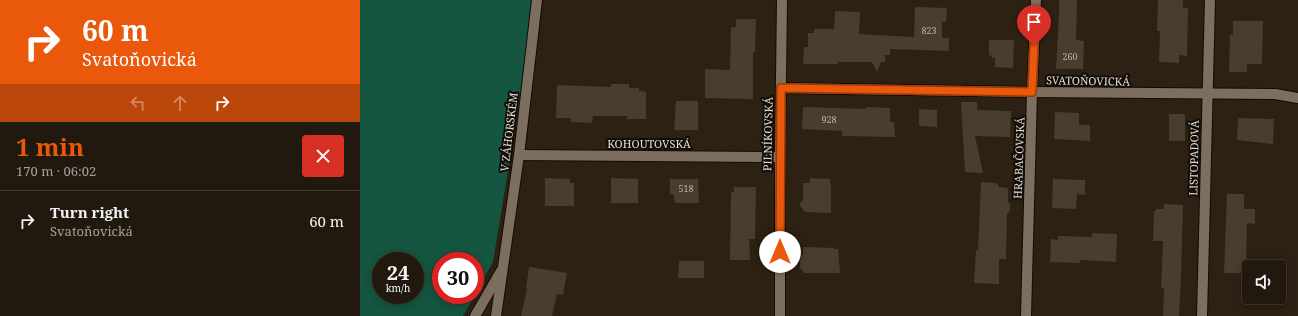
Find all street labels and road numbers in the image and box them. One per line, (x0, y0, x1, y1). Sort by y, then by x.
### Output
street label: SVATOŇOVICKÁ (1046, 72, 1130, 89)
street label: V ZÁHORSKÉM (496, 92, 521, 172)
street label: PILNÍKOVSKÁ (759, 96, 776, 171)
street label: HRABAČOVSKÁ (1010, 117, 1027, 199)
street label: LISTOPADOVÁ (1185, 120, 1202, 196)
street label: KOHOUTOVSKÁ (607, 136, 691, 151)

